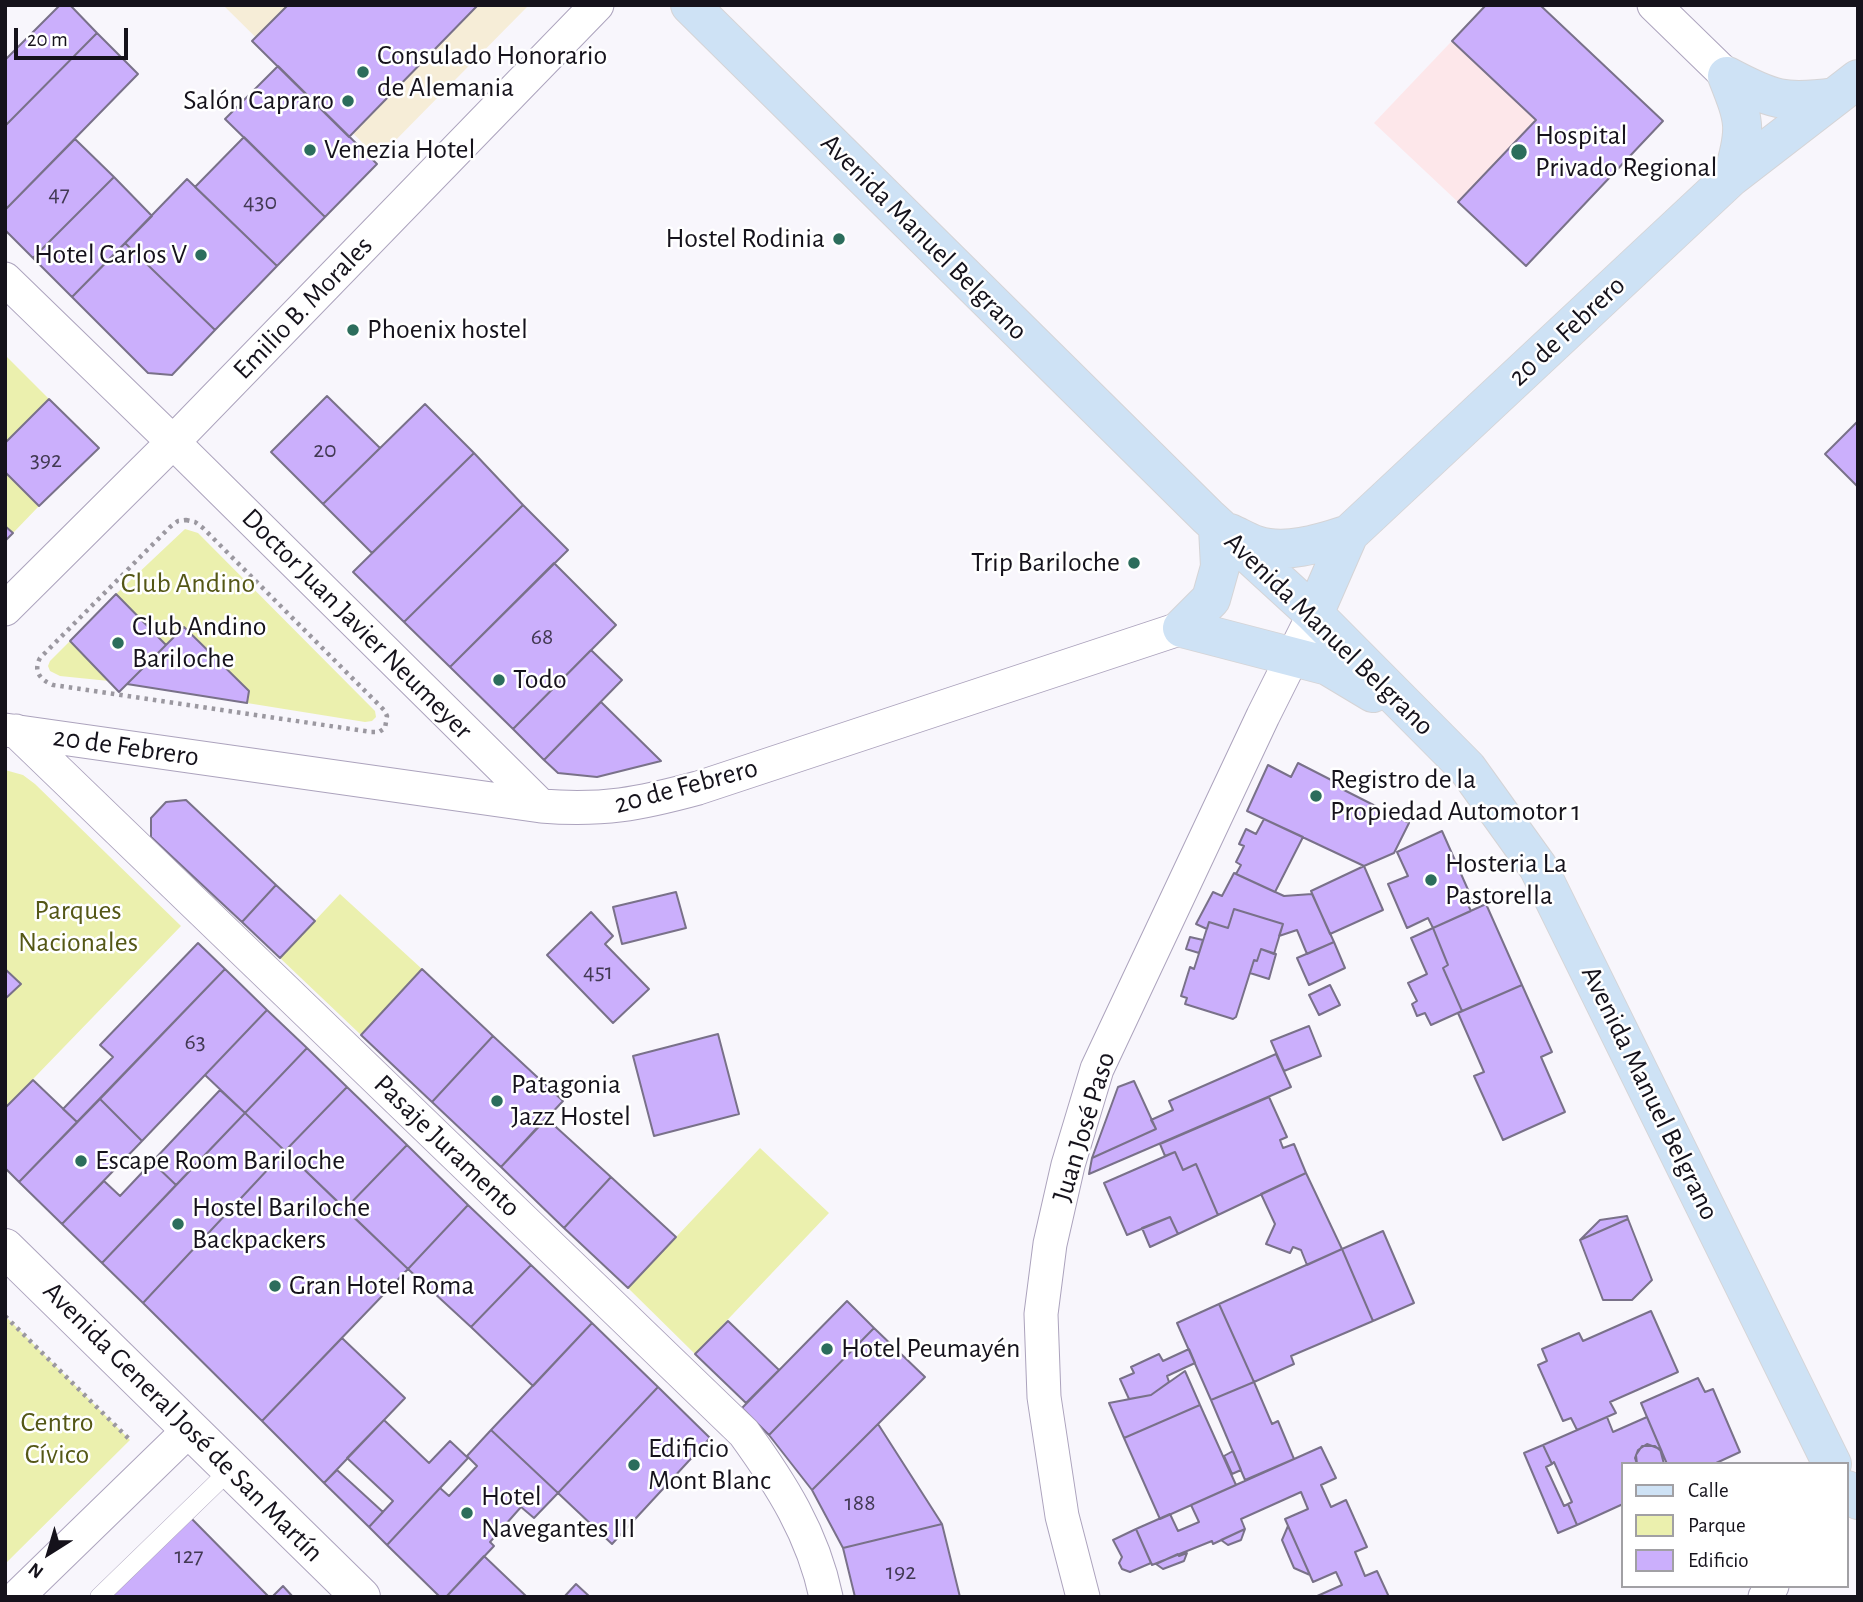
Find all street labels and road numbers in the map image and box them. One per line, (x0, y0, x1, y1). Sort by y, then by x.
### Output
street label: Avenida Manuel Belgrano (814, 127, 1034, 347)
street label: Emilio B. Morales (226, 229, 380, 387)
street label: 20 de Febrero (1502, 269, 1632, 393)
street label: Doctor Juan Javier Neumeyer (235, 502, 479, 746)
street label: Avenida Manuel Belgrano (1217, 525, 1441, 743)
street label: 20 de Febrero (51, 720, 201, 774)
street label: 20 de Febrero (611, 751, 761, 821)
street label: Avenida Manuel Belgrano (1574, 960, 1726, 1226)
street label: Juan José Paso (1045, 1048, 1123, 1206)
street label: Pasaje Juramento (367, 1068, 527, 1224)
street label: Avenida General José de San Martín (36, 1275, 330, 1569)

